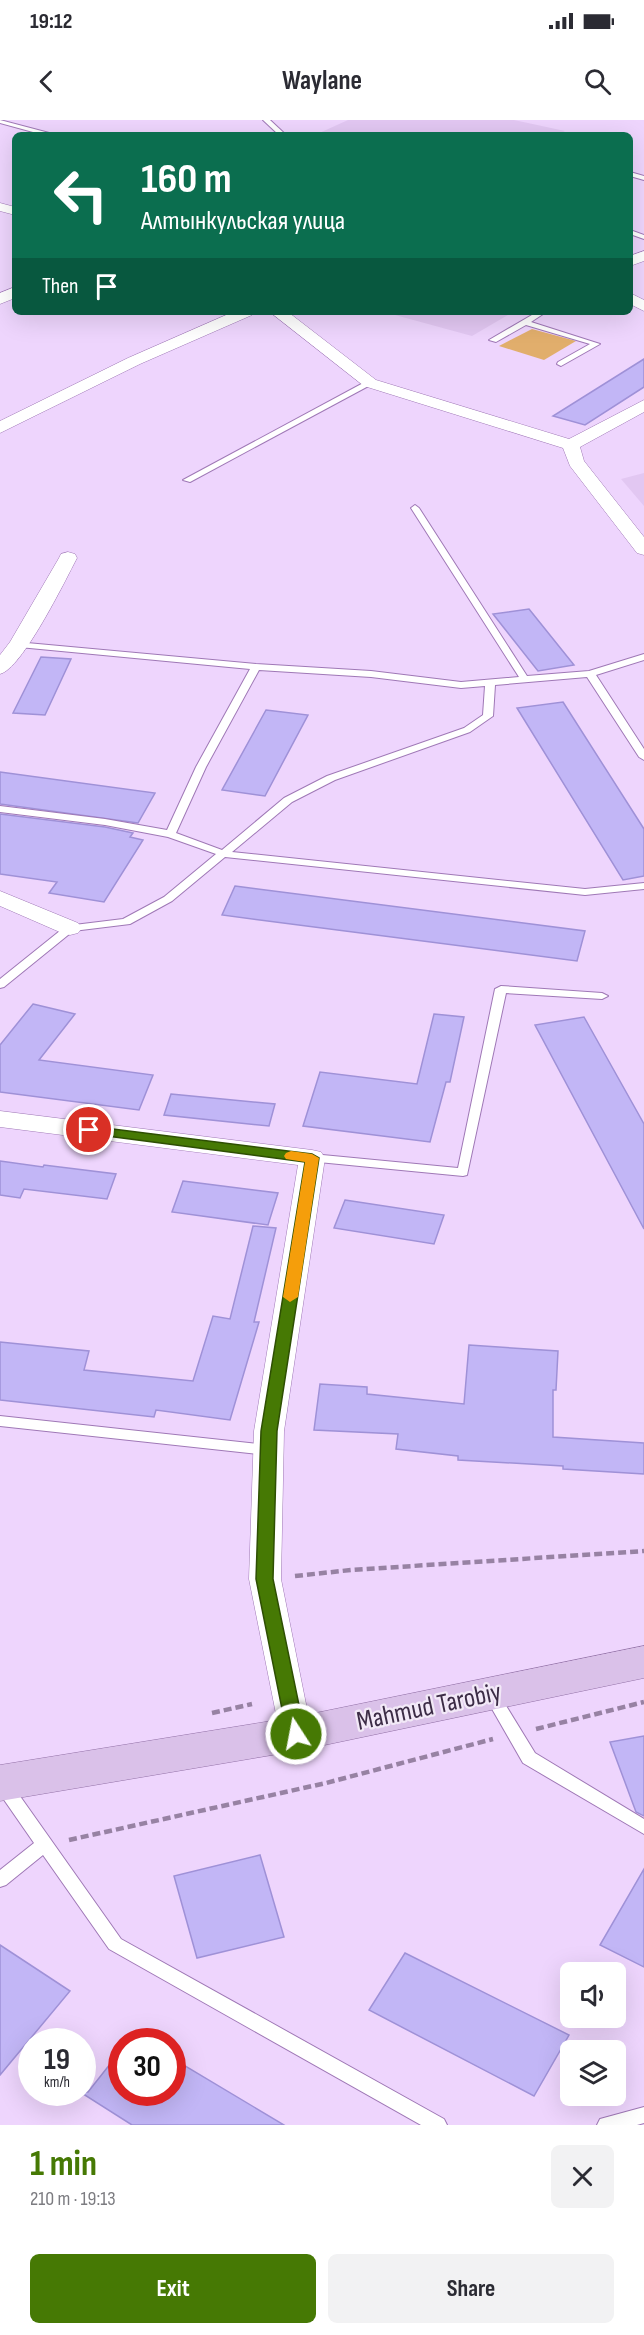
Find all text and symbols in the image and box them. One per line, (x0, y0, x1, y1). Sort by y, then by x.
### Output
text: 19:12 (30, 8, 72, 35)
icon: back (30, 65, 63, 98)
text: Waylane (282, 65, 362, 97)
icon: search (581, 65, 614, 98)
text: 160 m (141, 154, 232, 205)
icon: left (42, 156, 120, 234)
text: Алтынкульская улица (141, 205, 345, 237)
icon: arrive (90, 270, 123, 303)
text: Then (42, 273, 78, 300)
pin (63, 1104, 114, 1155)
icon: arrive (72, 1113, 105, 1146)
street label: Mahmud Tarobiy (354, 1676, 504, 1738)
position arrow (264, 1702, 328, 1766)
map controls (560, 1962, 626, 2106)
button: sound (560, 1962, 626, 2028)
speed limit sign: 30 (108, 2028, 186, 2106)
button: layers (560, 2040, 626, 2106)
text: 19 (44, 2042, 70, 2078)
text: km/h (44, 2073, 70, 2092)
text: 1 min (30, 2143, 97, 2186)
button: close (551, 2145, 614, 2208)
text: 210 m · 19:13 (30, 2187, 116, 2211)
button: Exit (30, 2254, 316, 2323)
button: Share (328, 2254, 614, 2323)

